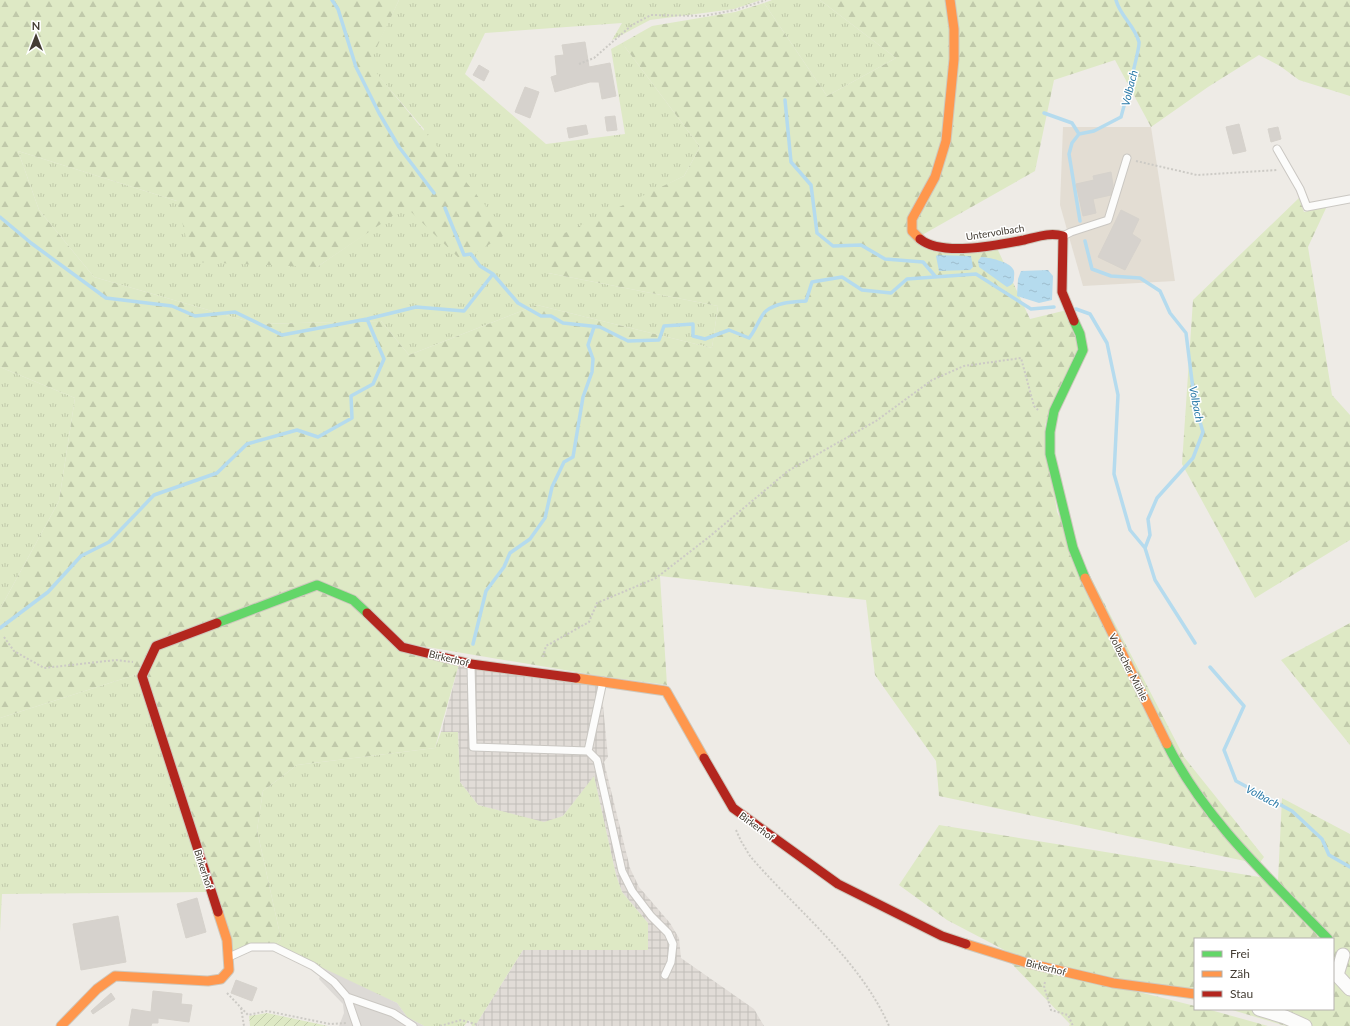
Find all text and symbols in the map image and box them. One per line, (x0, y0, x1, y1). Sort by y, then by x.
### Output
north arrow (16, 16, 56, 56)
text: N (32, 19, 40, 32)
water label: Volbach (1118, 68, 1140, 107)
street label: Untervolbach (965, 221, 1025, 243)
water label: Volbach (1187, 385, 1207, 423)
street label: Volbacher Mühle (1107, 631, 1151, 703)
street label: Birkerhof (428, 647, 471, 669)
water label: Volbach (1244, 782, 1282, 810)
street label: Birkerhof (737, 809, 777, 843)
street label: Birkerhof (192, 848, 216, 891)
legend (1194, 938, 1334, 1010)
text: Frei (1230, 946, 1250, 961)
street label: Birkerhof (1025, 956, 1068, 978)
text: Zäh (1230, 966, 1250, 981)
text: Stau (1230, 986, 1253, 1001)

